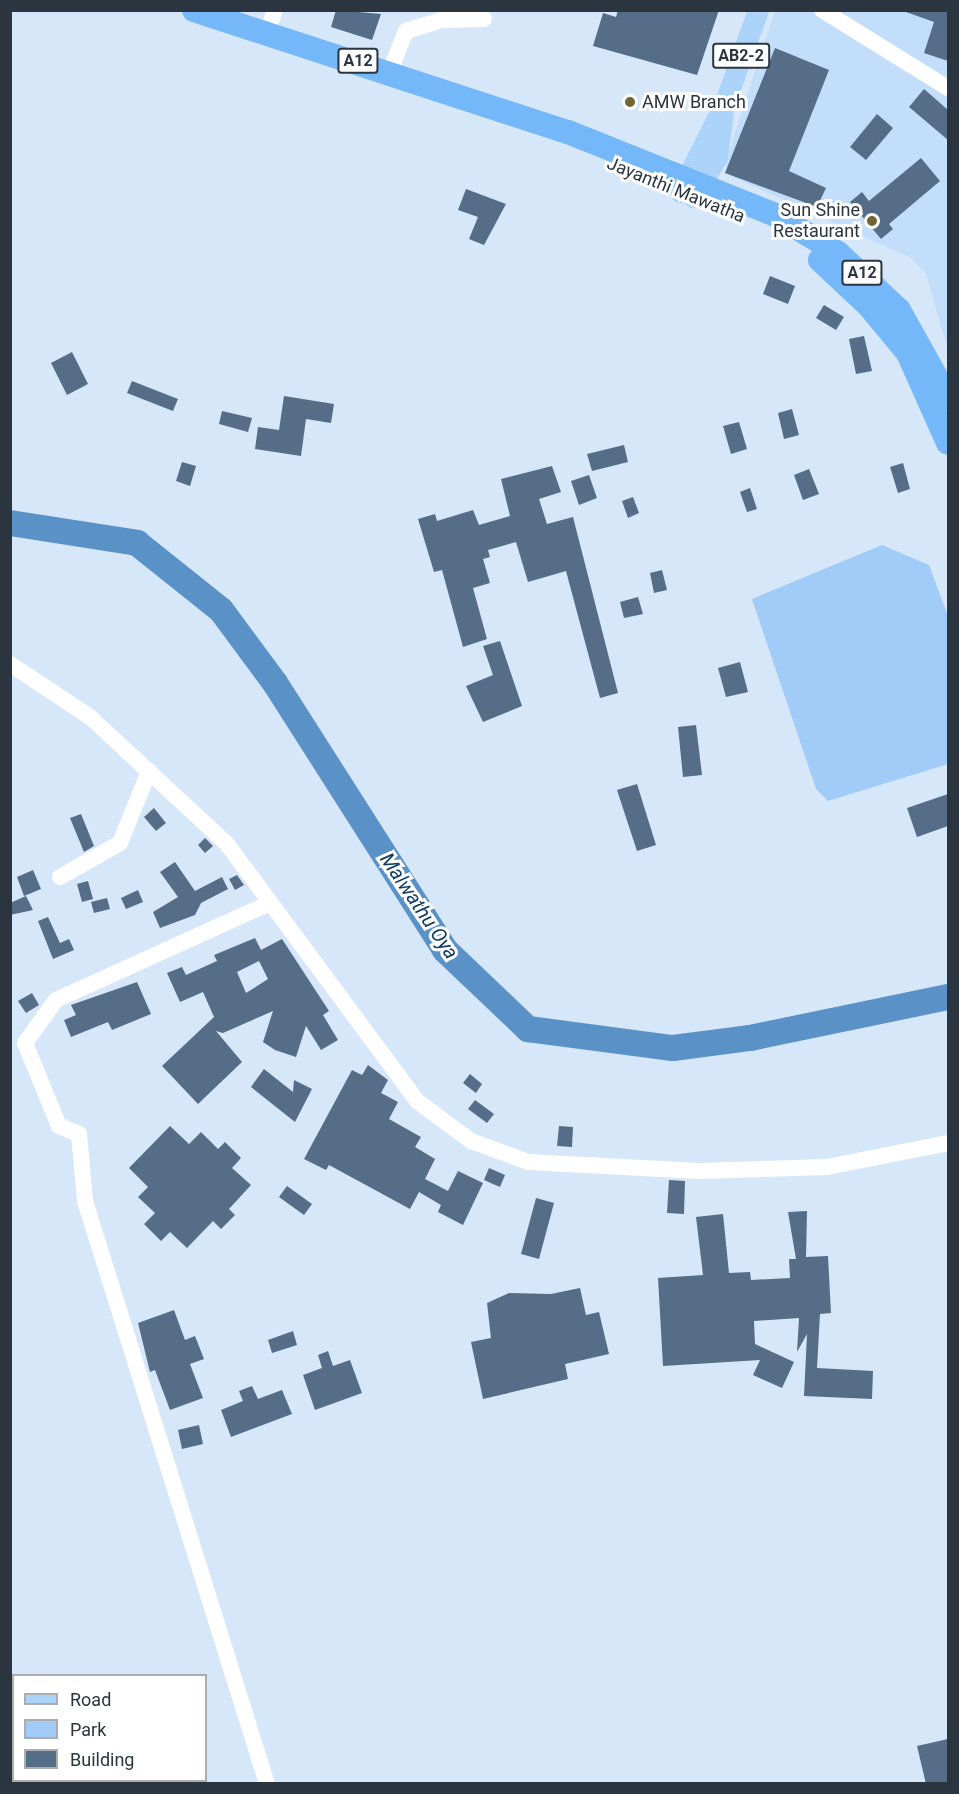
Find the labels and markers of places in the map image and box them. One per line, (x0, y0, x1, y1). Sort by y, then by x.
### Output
place label: AMW Branch (642, 91, 746, 113)
marker: AMW Branch (623, 95, 637, 109)
place label: Sun Shine Restaurant (773, 200, 860, 242)
marker: Sun Shine Restaurant (865, 214, 879, 228)

